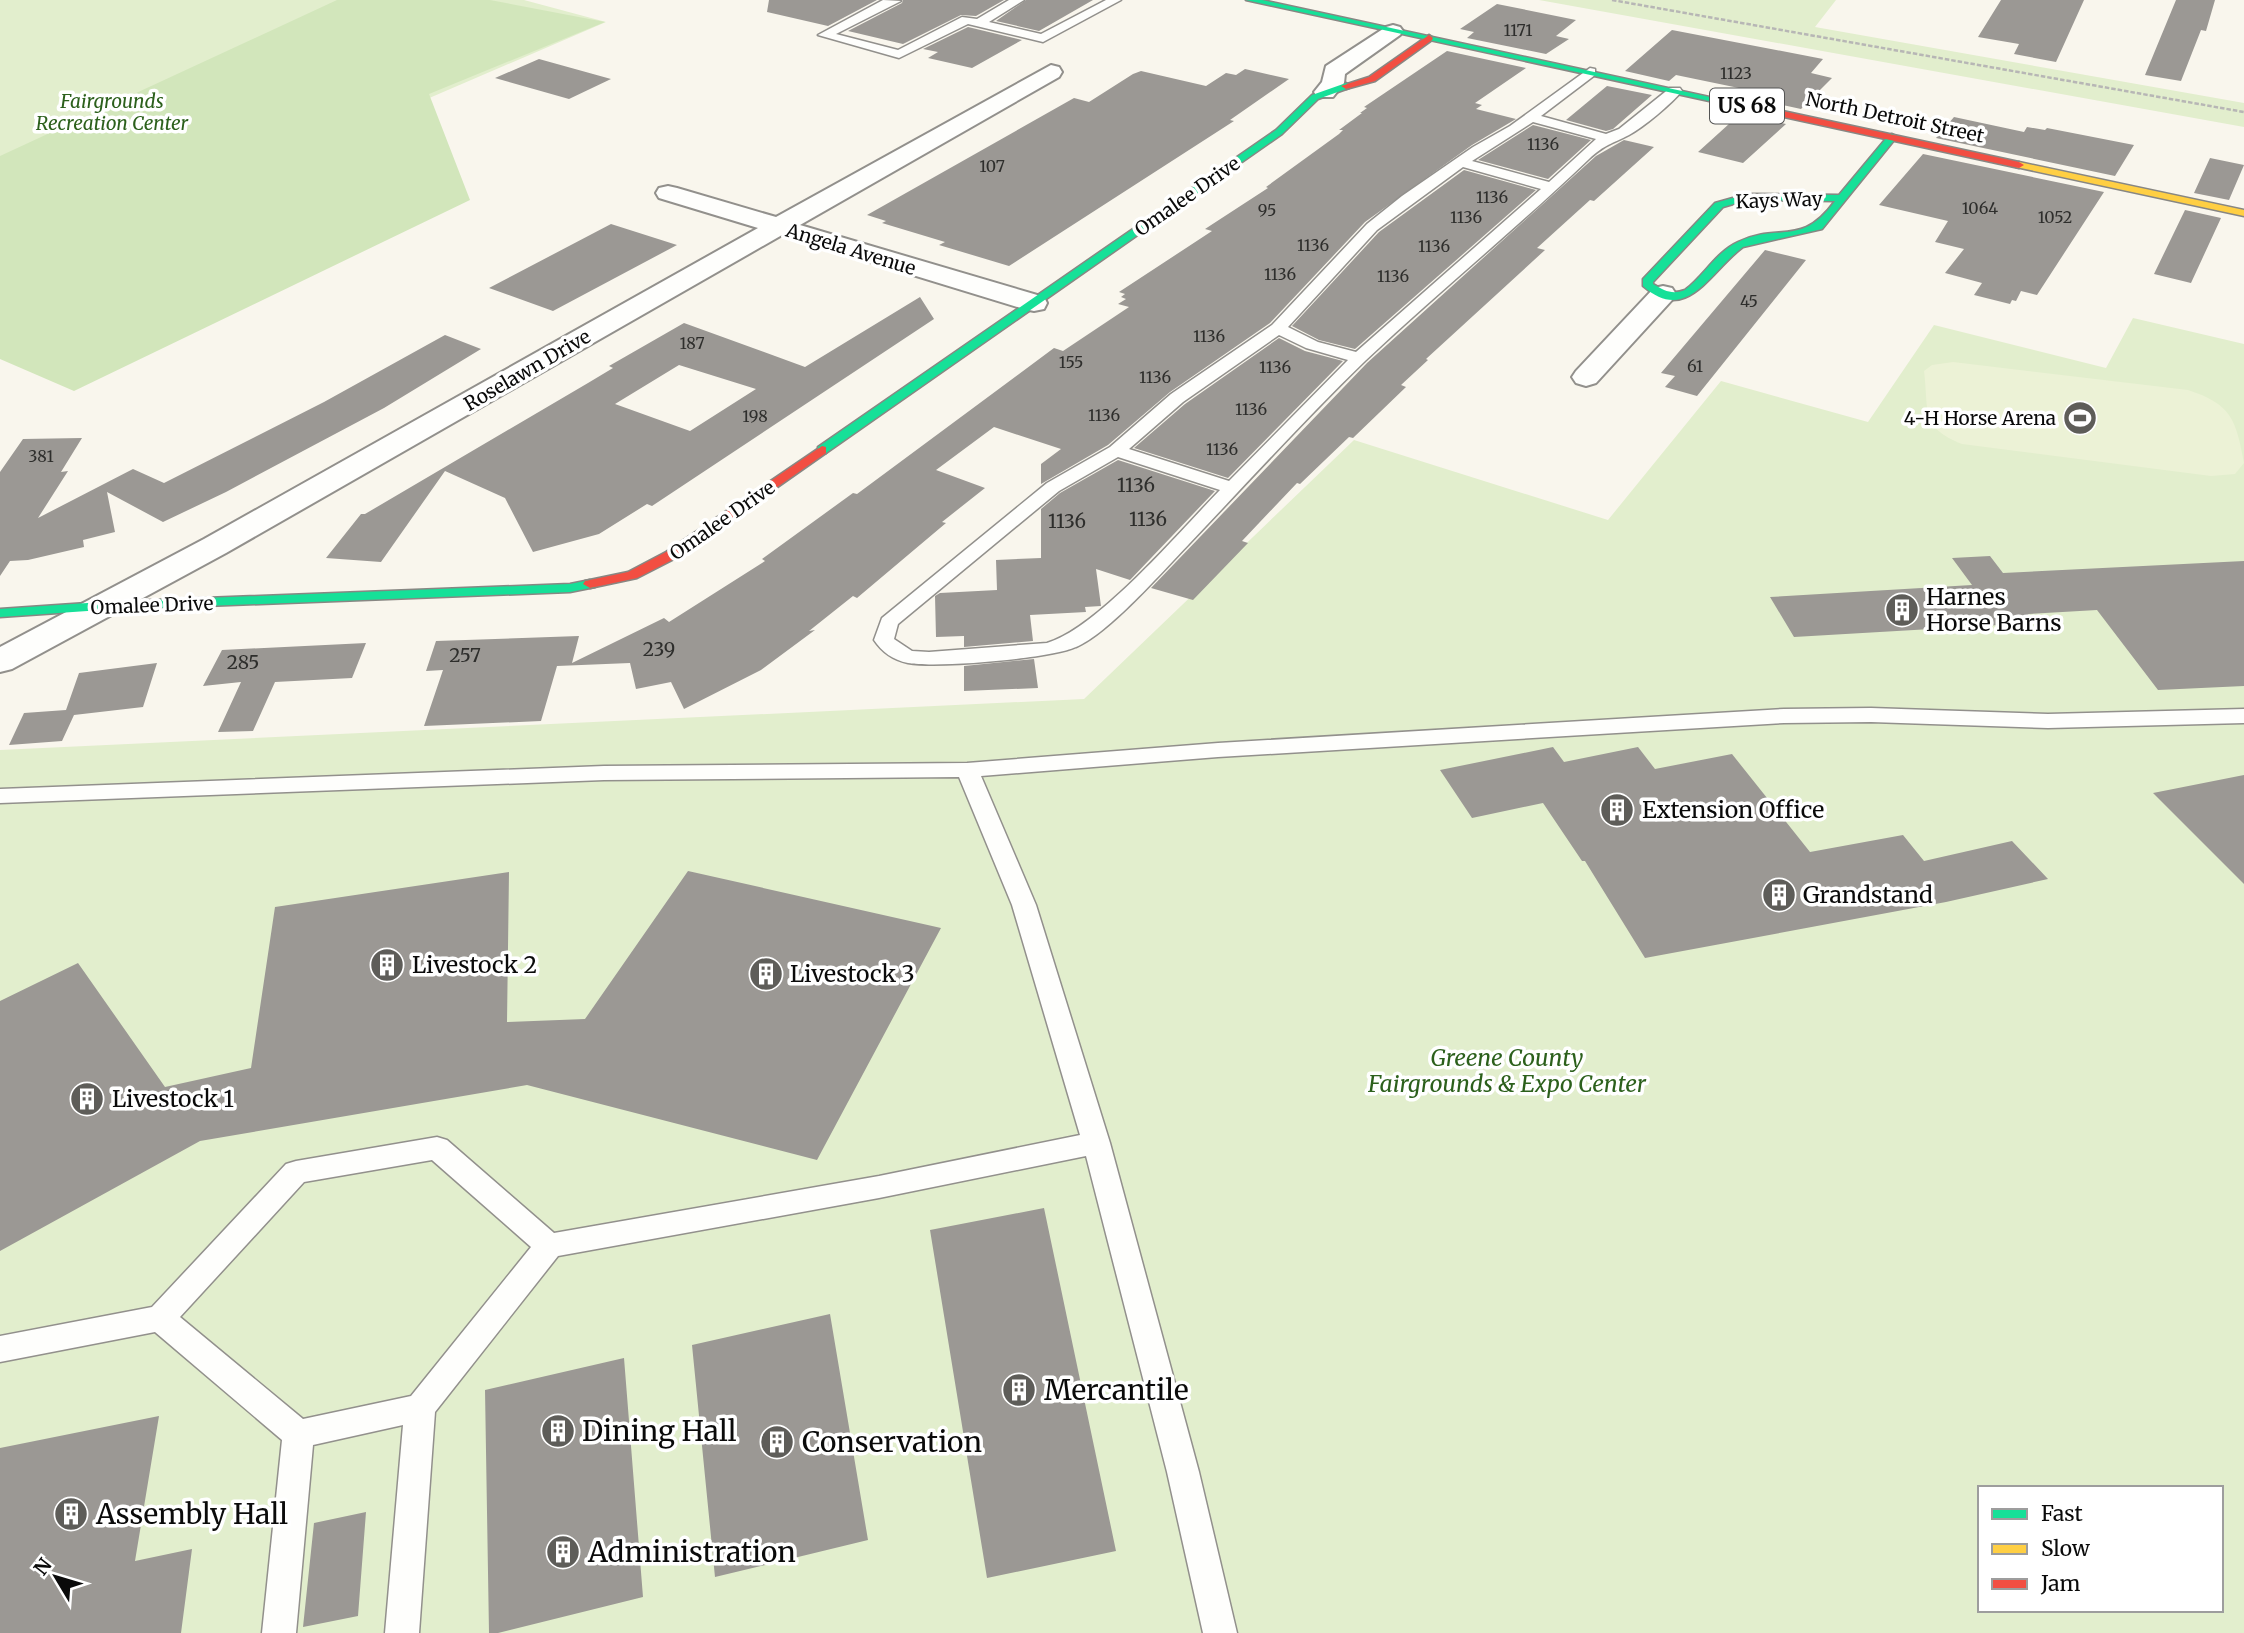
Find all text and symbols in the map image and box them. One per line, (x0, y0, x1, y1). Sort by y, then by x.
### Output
house number: 1171 (1503, 20, 1533, 40)
house number: 1123 (1720, 63, 1752, 83)
street label: North Detroit Street (1804, 86, 1987, 148)
road number: US 68 (1710, 88, 1784, 124)
park label: Fairgrounds Recreation Center (36, 89, 189, 135)
house number: 1136 (1527, 134, 1559, 154)
street label: Omalee Drive (1130, 151, 1244, 241)
house number: 107 (979, 156, 1005, 176)
street label: Kays Way (1735, 186, 1823, 214)
house number: 1136 (1476, 187, 1508, 207)
house number: 1064 (1962, 198, 1998, 218)
house number: 95 (1258, 200, 1276, 220)
house number: 1136 (1450, 207, 1482, 227)
house number: 1052 (2038, 207, 2072, 227)
street label: Angela Avenue (782, 218, 919, 280)
house number: 1136 (1297, 235, 1329, 255)
house number: 1136 (1418, 236, 1450, 256)
house number: 1136 (1264, 264, 1296, 284)
house number: 1136 (1377, 266, 1409, 286)
house number: 45 (1740, 291, 1758, 311)
street label: Roselawn Drive (459, 324, 595, 416)
house number: 1136 (1193, 326, 1225, 346)
house number: 187 (679, 333, 705, 353)
house number: 155 (1059, 352, 1083, 372)
house number: 61 (1687, 356, 1703, 376)
house number: 1136 (1259, 357, 1291, 377)
house number: 1136 (1139, 367, 1171, 387)
house number: 1136 (1235, 399, 1267, 419)
sports icon: 4-H Horse Arena (2061, 399, 2099, 437)
house number: 1136 (1088, 405, 1120, 425)
house number: 198 (742, 406, 768, 426)
place label: 4-H Horse Arena (1904, 406, 2056, 430)
house number: 1136 (1206, 439, 1238, 459)
house number: 381 (28, 446, 54, 466)
house number: 1136 (1117, 473, 1155, 497)
street label: Omalee Drive (665, 475, 779, 565)
house number: 1136 (1129, 507, 1167, 531)
house number: 1136 (1048, 509, 1086, 533)
place label: Harnes Horse Barns (1926, 582, 2062, 637)
street label: Omalee Drive (90, 591, 214, 619)
building icon: Harnes Horse Barns (1883, 591, 1921, 629)
house number: 239 (643, 637, 675, 661)
house number: 257 (449, 643, 481, 667)
house number: 285 (227, 650, 259, 674)
building icon: Extension Office (1598, 791, 1636, 829)
place label: Extension Office (1642, 795, 1824, 824)
building icon: Grandstand (1760, 876, 1798, 914)
place label: Grandstand (1803, 880, 1933, 909)
building icon: Livestock 2 (368, 946, 406, 984)
place label: Livestock 2 (412, 950, 537, 979)
building icon: Livestock 3 (747, 955, 785, 993)
place label: Livestock 3 (790, 959, 915, 988)
park label: Greene County Fairgrounds & Expo Center (1367, 1043, 1647, 1098)
building icon: Livestock 1 (68, 1080, 106, 1118)
place label: Livestock 1 (112, 1084, 234, 1113)
building icon: Mercantile (1000, 1371, 1038, 1409)
place label: Mercantile (1044, 1372, 1189, 1408)
building icon: Dining Hall (539, 1412, 577, 1450)
place label: Dining Hall (582, 1413, 737, 1449)
building icon: Conservation (758, 1423, 796, 1461)
place label: Conservation (802, 1424, 982, 1460)
legend (1978, 1486, 2223, 1612)
building icon: Assembly Hall (52, 1495, 90, 1533)
place label: Assembly Hall (95, 1496, 288, 1532)
text: Fast (2041, 1500, 2083, 1527)
building icon: Administration (544, 1533, 582, 1571)
place label: Administration (587, 1534, 796, 1570)
text: Slow (2041, 1535, 2090, 1562)
north arrow (21, 1542, 91, 1612)
text: N (29, 1553, 57, 1580)
text: Jam (2040, 1570, 2080, 1597)

